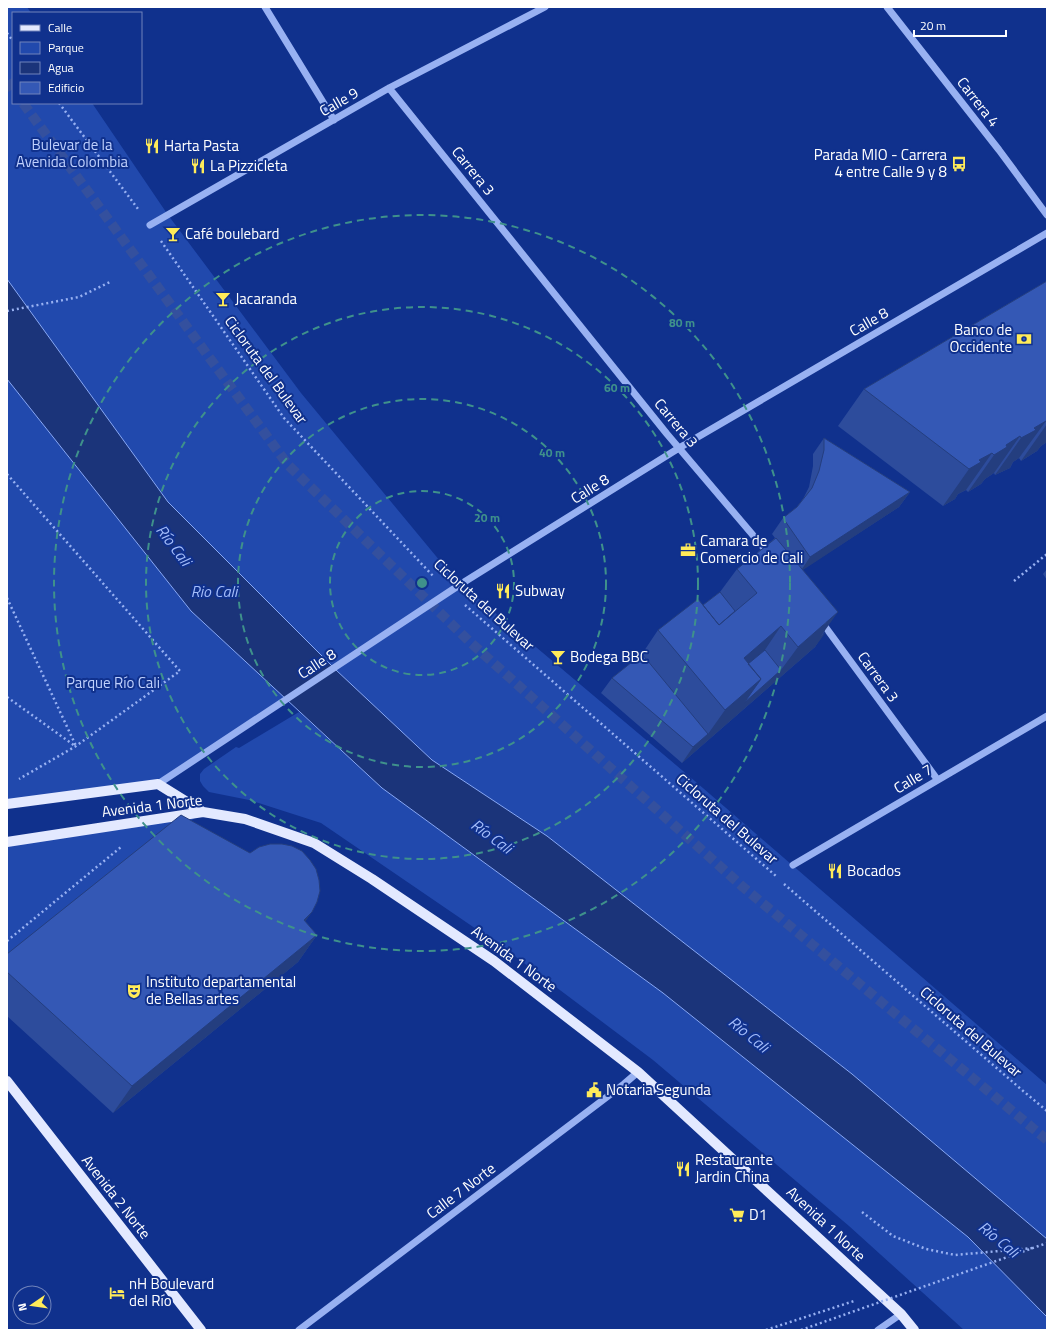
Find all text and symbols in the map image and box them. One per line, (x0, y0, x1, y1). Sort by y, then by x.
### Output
legend (12, 12, 142, 104)
scale bar (914, 12, 1006, 38)
text: 20 m (920, 16, 946, 35)
text: Calle (48, 18, 72, 37)
text: Parque (48, 38, 84, 57)
text: Agua (48, 58, 74, 77)
street label: Carrera 4 (952, 72, 1005, 132)
text: Edificio (48, 78, 84, 97)
street label: Calle 9 (315, 81, 363, 122)
park label: Bulevar de la Avenida Colombia (16, 133, 128, 173)
place label: Harta Pasta (164, 134, 239, 157)
restaurant icon: Harta Pasta (143, 137, 161, 155)
street label: Carrera 3 (446, 141, 501, 200)
place label: Parada MIO - Carrera 4 entre Calle 9 y 8 (814, 143, 947, 183)
place label: La Pizzicleta (210, 154, 288, 177)
bus stop icon: Parada MIO - Carrera 4 entre Calle 9 y 8 (950, 155, 968, 173)
restaurant icon: La Pizzicleta (189, 157, 207, 175)
place label: Café boulebard (185, 222, 280, 245)
bar icon: Café boulebard (164, 225, 182, 243)
place label: Jacaranda (235, 287, 298, 310)
bar icon: Jacaranda (214, 290, 232, 308)
street label: Calle 8 (845, 301, 893, 342)
street label: Cicloruta del Bulevar (219, 311, 314, 429)
text: 80 m (669, 313, 695, 332)
place label: Banco de Occidente (949, 318, 1012, 358)
bank icon: Banco de Occidente (1015, 330, 1033, 348)
text: 60 m (604, 378, 630, 397)
street label: Carrera 3 (649, 393, 704, 452)
text: 40 m (539, 443, 565, 462)
street label: Calle 8 (566, 468, 614, 509)
text: 20 m (474, 508, 500, 527)
water label: Río Cali (150, 519, 199, 572)
place label: Camara de Comercio de Cali (700, 529, 803, 569)
office icon: Camara de Comercio de Cali (679, 541, 697, 559)
street label: Cicloruta del Bulevar (429, 553, 540, 656)
centre of rings (415, 576, 429, 590)
water label: Rio Cali (191, 579, 239, 603)
place label: Subway (515, 579, 565, 602)
restaurant icon: Subway (494, 582, 512, 600)
street label: Calle 8 (293, 643, 341, 685)
place label: Bodega BBC (570, 645, 648, 668)
street label: Carrera 3 (852, 647, 905, 707)
bar icon: Bodega BBC (549, 648, 567, 666)
park label: Parque Río Cali (66, 671, 160, 694)
street label: Calle 7 (889, 758, 937, 799)
street label: Cicloruta del Bulevar (671, 768, 783, 870)
street label: Avenida 1 Norte (100, 788, 204, 823)
water label: Río Cali (466, 813, 519, 860)
place label: Bocados (847, 859, 901, 882)
restaurant icon: Bocados (826, 862, 844, 880)
street label: Avenida 1 Norte (467, 920, 562, 998)
place label: Instituto departamental de Bellas artes (146, 970, 296, 1010)
street label: Cicloruta del Bulevar (915, 981, 1027, 1083)
theatre icon: Instituto departamental de Bellas artes (125, 982, 143, 1000)
water label: Río Cali (723, 1010, 776, 1059)
place label: Notaria Segunda (606, 1078, 711, 1101)
public building icon: Notaria Segunda (585, 1081, 603, 1099)
place label: Restaurante Jardin China (695, 1148, 773, 1188)
street label: Avenida 2 Norte (76, 1150, 157, 1244)
street label: Calle 7 Norte (421, 1157, 500, 1224)
restaurant icon: Restaurante Jardin China (674, 1160, 692, 1178)
street label: Avenida 1 Norte (782, 1181, 871, 1267)
place label: D1 (749, 1203, 767, 1226)
supermarket icon: D1 (728, 1206, 746, 1224)
water label: Río Cali (973, 1215, 1026, 1264)
place label: nH Boulevard del Río (129, 1272, 214, 1312)
hotel icon: nH Boulevard del Río (108, 1284, 126, 1302)
north arrow (12, 1285, 52, 1325)
text: N (14, 1302, 31, 1313)

